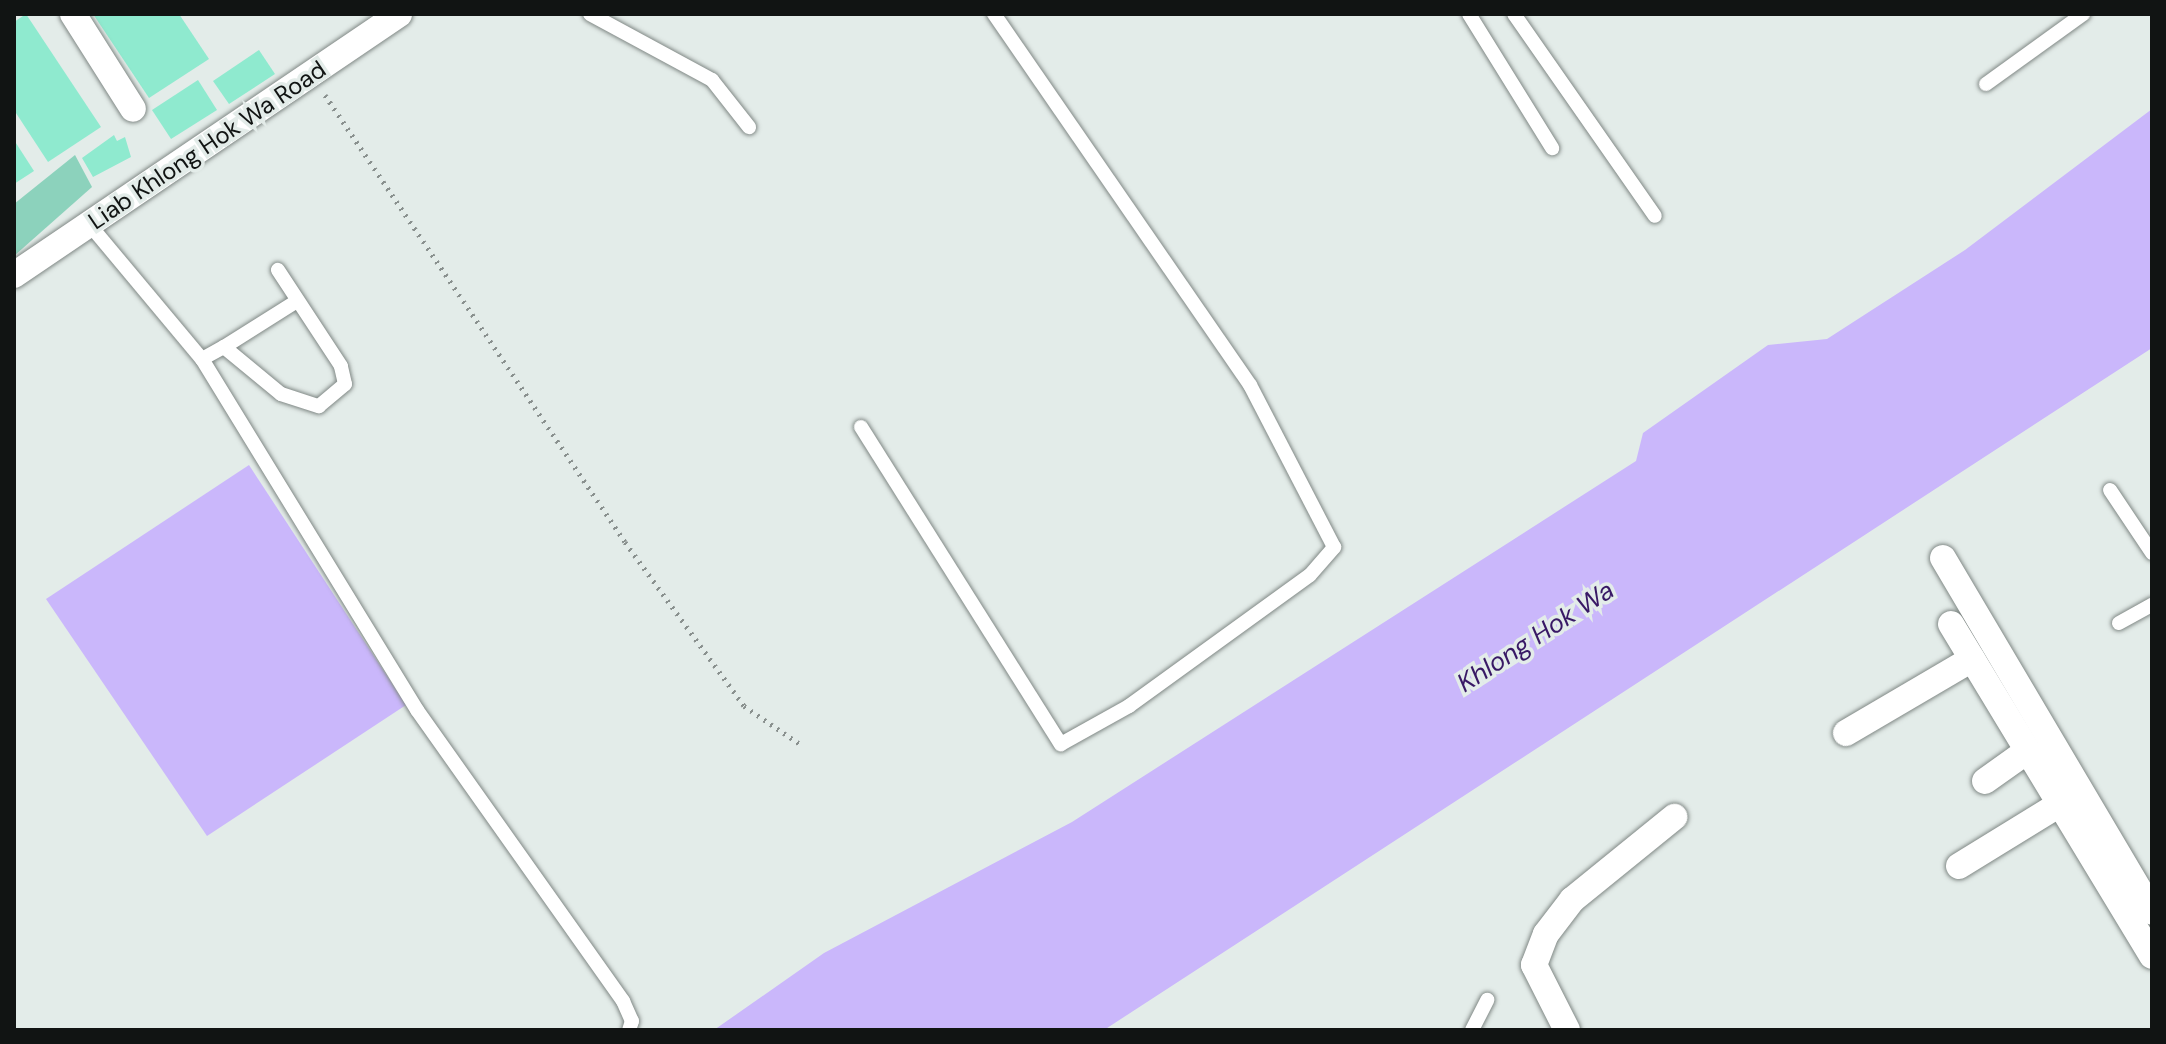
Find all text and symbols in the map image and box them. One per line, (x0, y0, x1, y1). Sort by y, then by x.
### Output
street label: Liab Khlong Hok Wa Road (83, 55, 331, 235)
water label: Khlong Hok Wa (1452, 575, 1620, 699)

